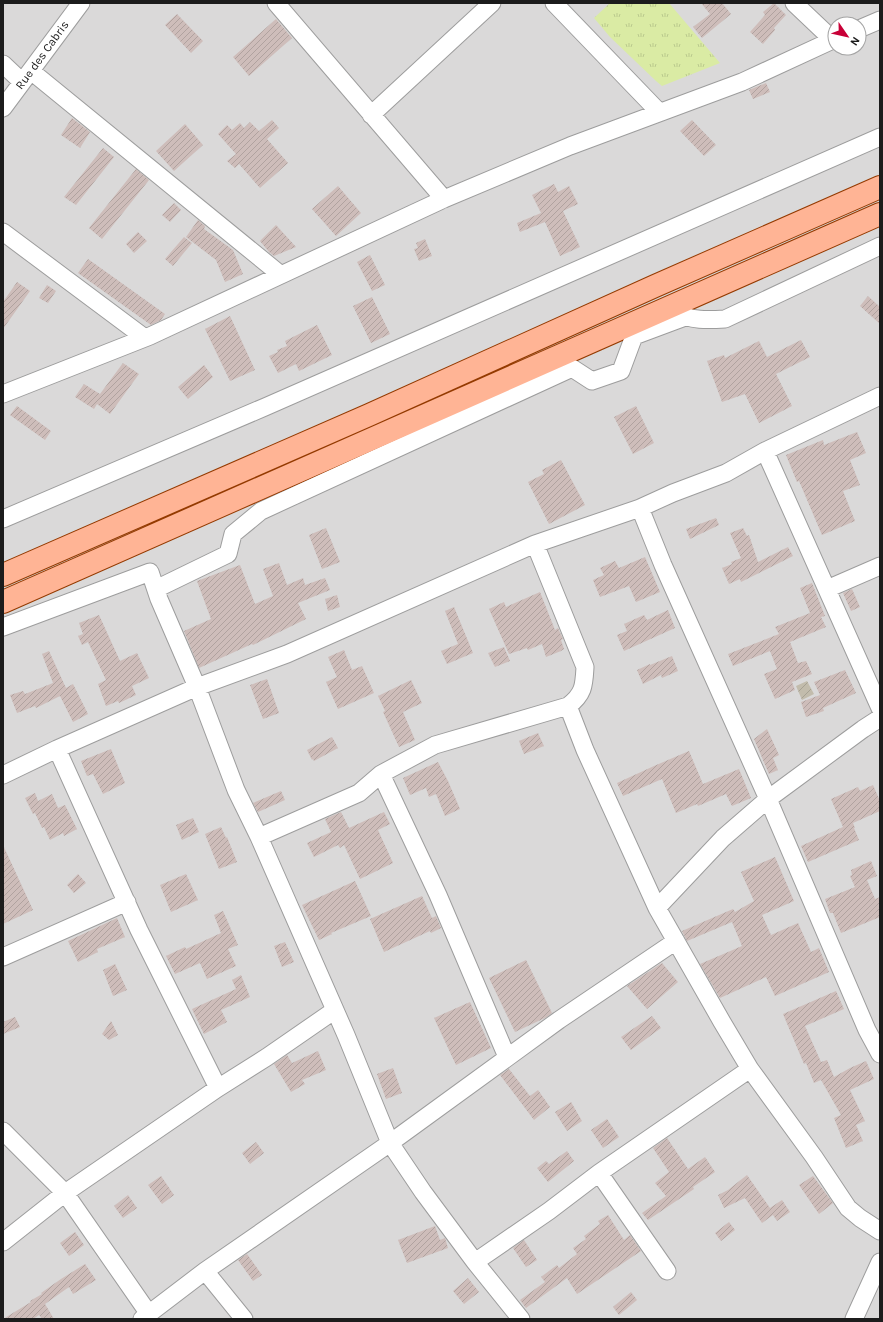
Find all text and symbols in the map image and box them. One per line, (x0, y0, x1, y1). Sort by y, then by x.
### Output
north arrow (827, 16, 867, 56)
street label: Rue des Cabris (12, 18, 72, 92)
text: N (847, 34, 862, 48)

